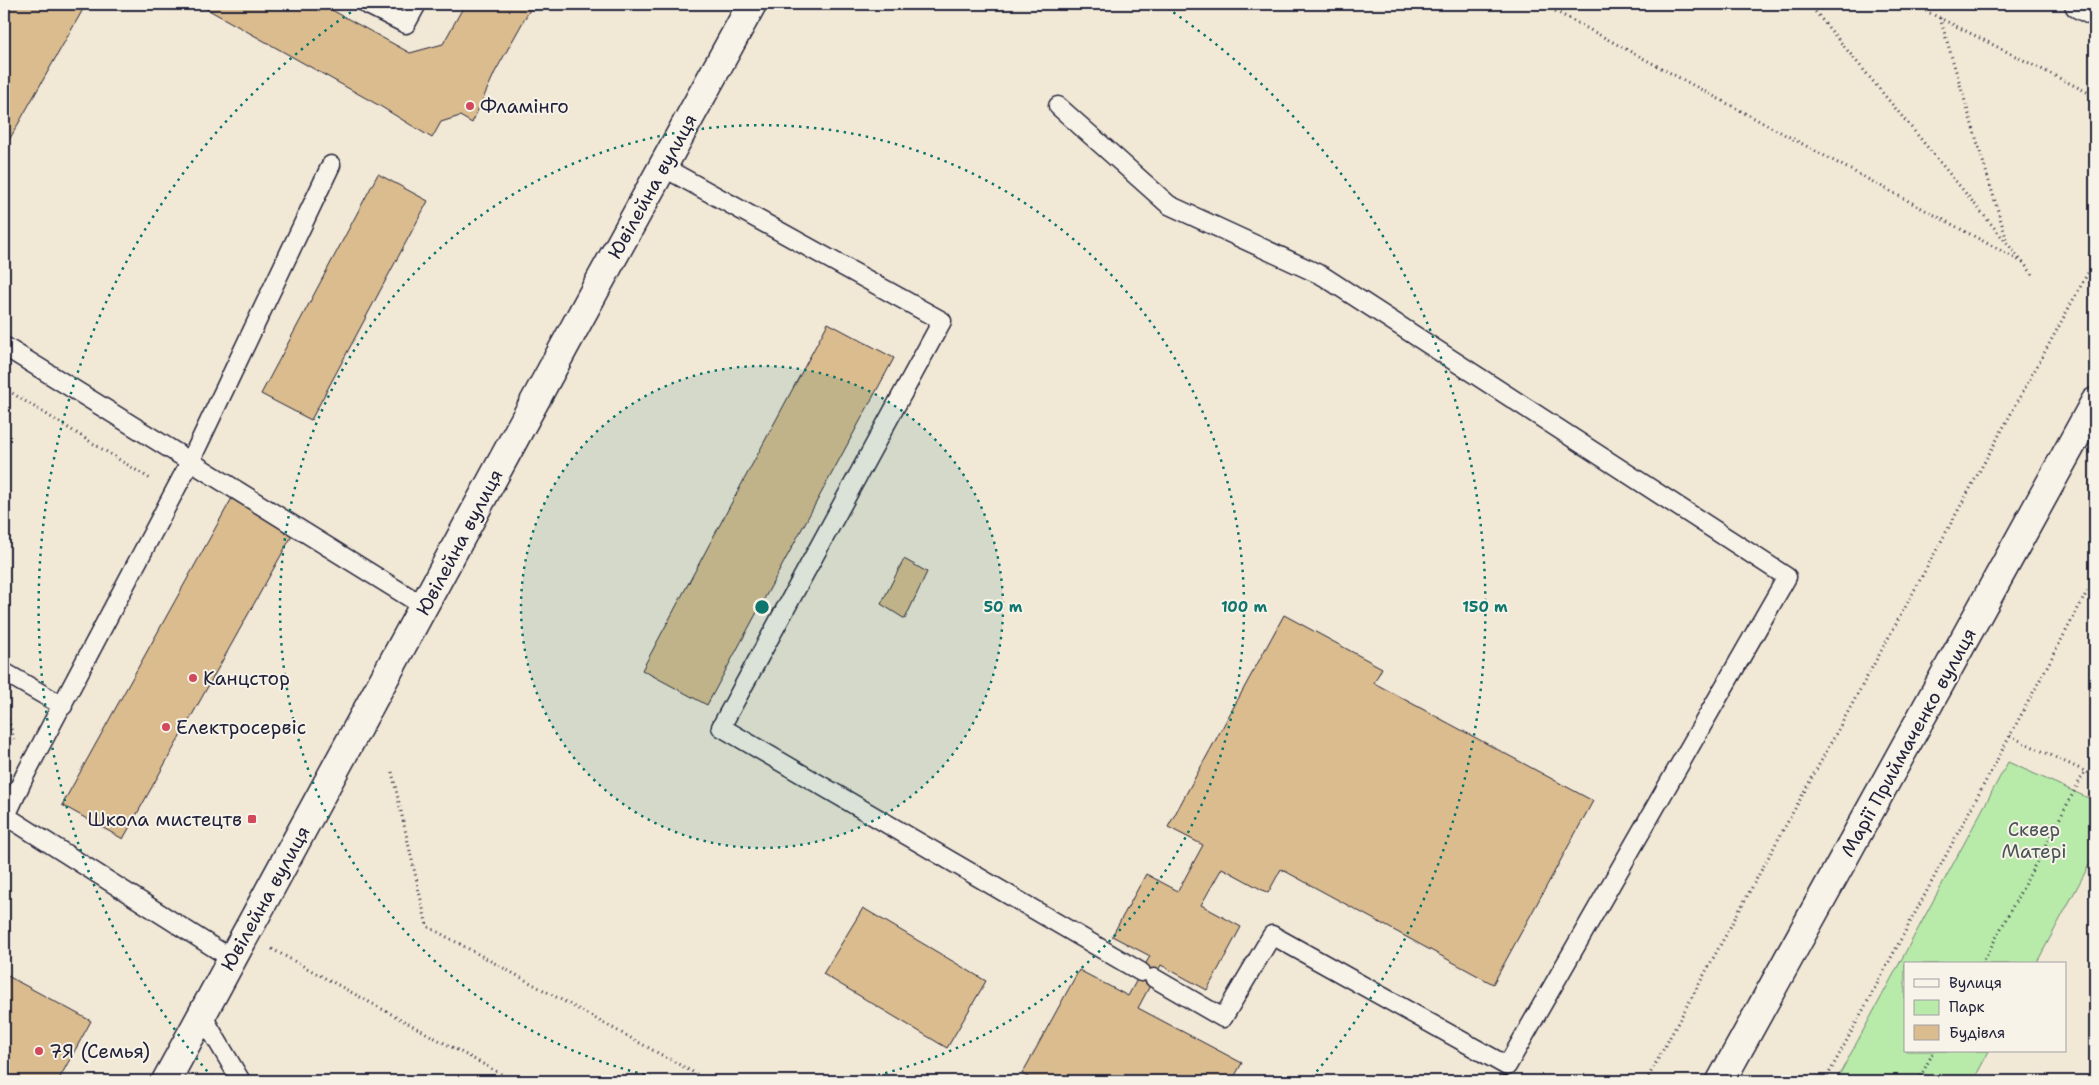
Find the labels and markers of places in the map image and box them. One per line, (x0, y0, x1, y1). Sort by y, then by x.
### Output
place label: Фламінго (480, 94, 569, 119)
marker: Фламінго (464, 100, 476, 112)
centre of rings (753, 598, 771, 616)
place label: Канцстор (203, 666, 290, 691)
marker: Канцстор (187, 672, 199, 684)
place label: Електросервіс (176, 715, 306, 740)
marker: Електросервіс (160, 721, 172, 733)
place label: Школа мистецтв (88, 807, 242, 832)
marker: Школа мистецтв (246, 813, 258, 825)
place label: 7Я (Семья) (49, 1039, 150, 1064)
marker: 7Я (Семья) (33, 1045, 45, 1057)

